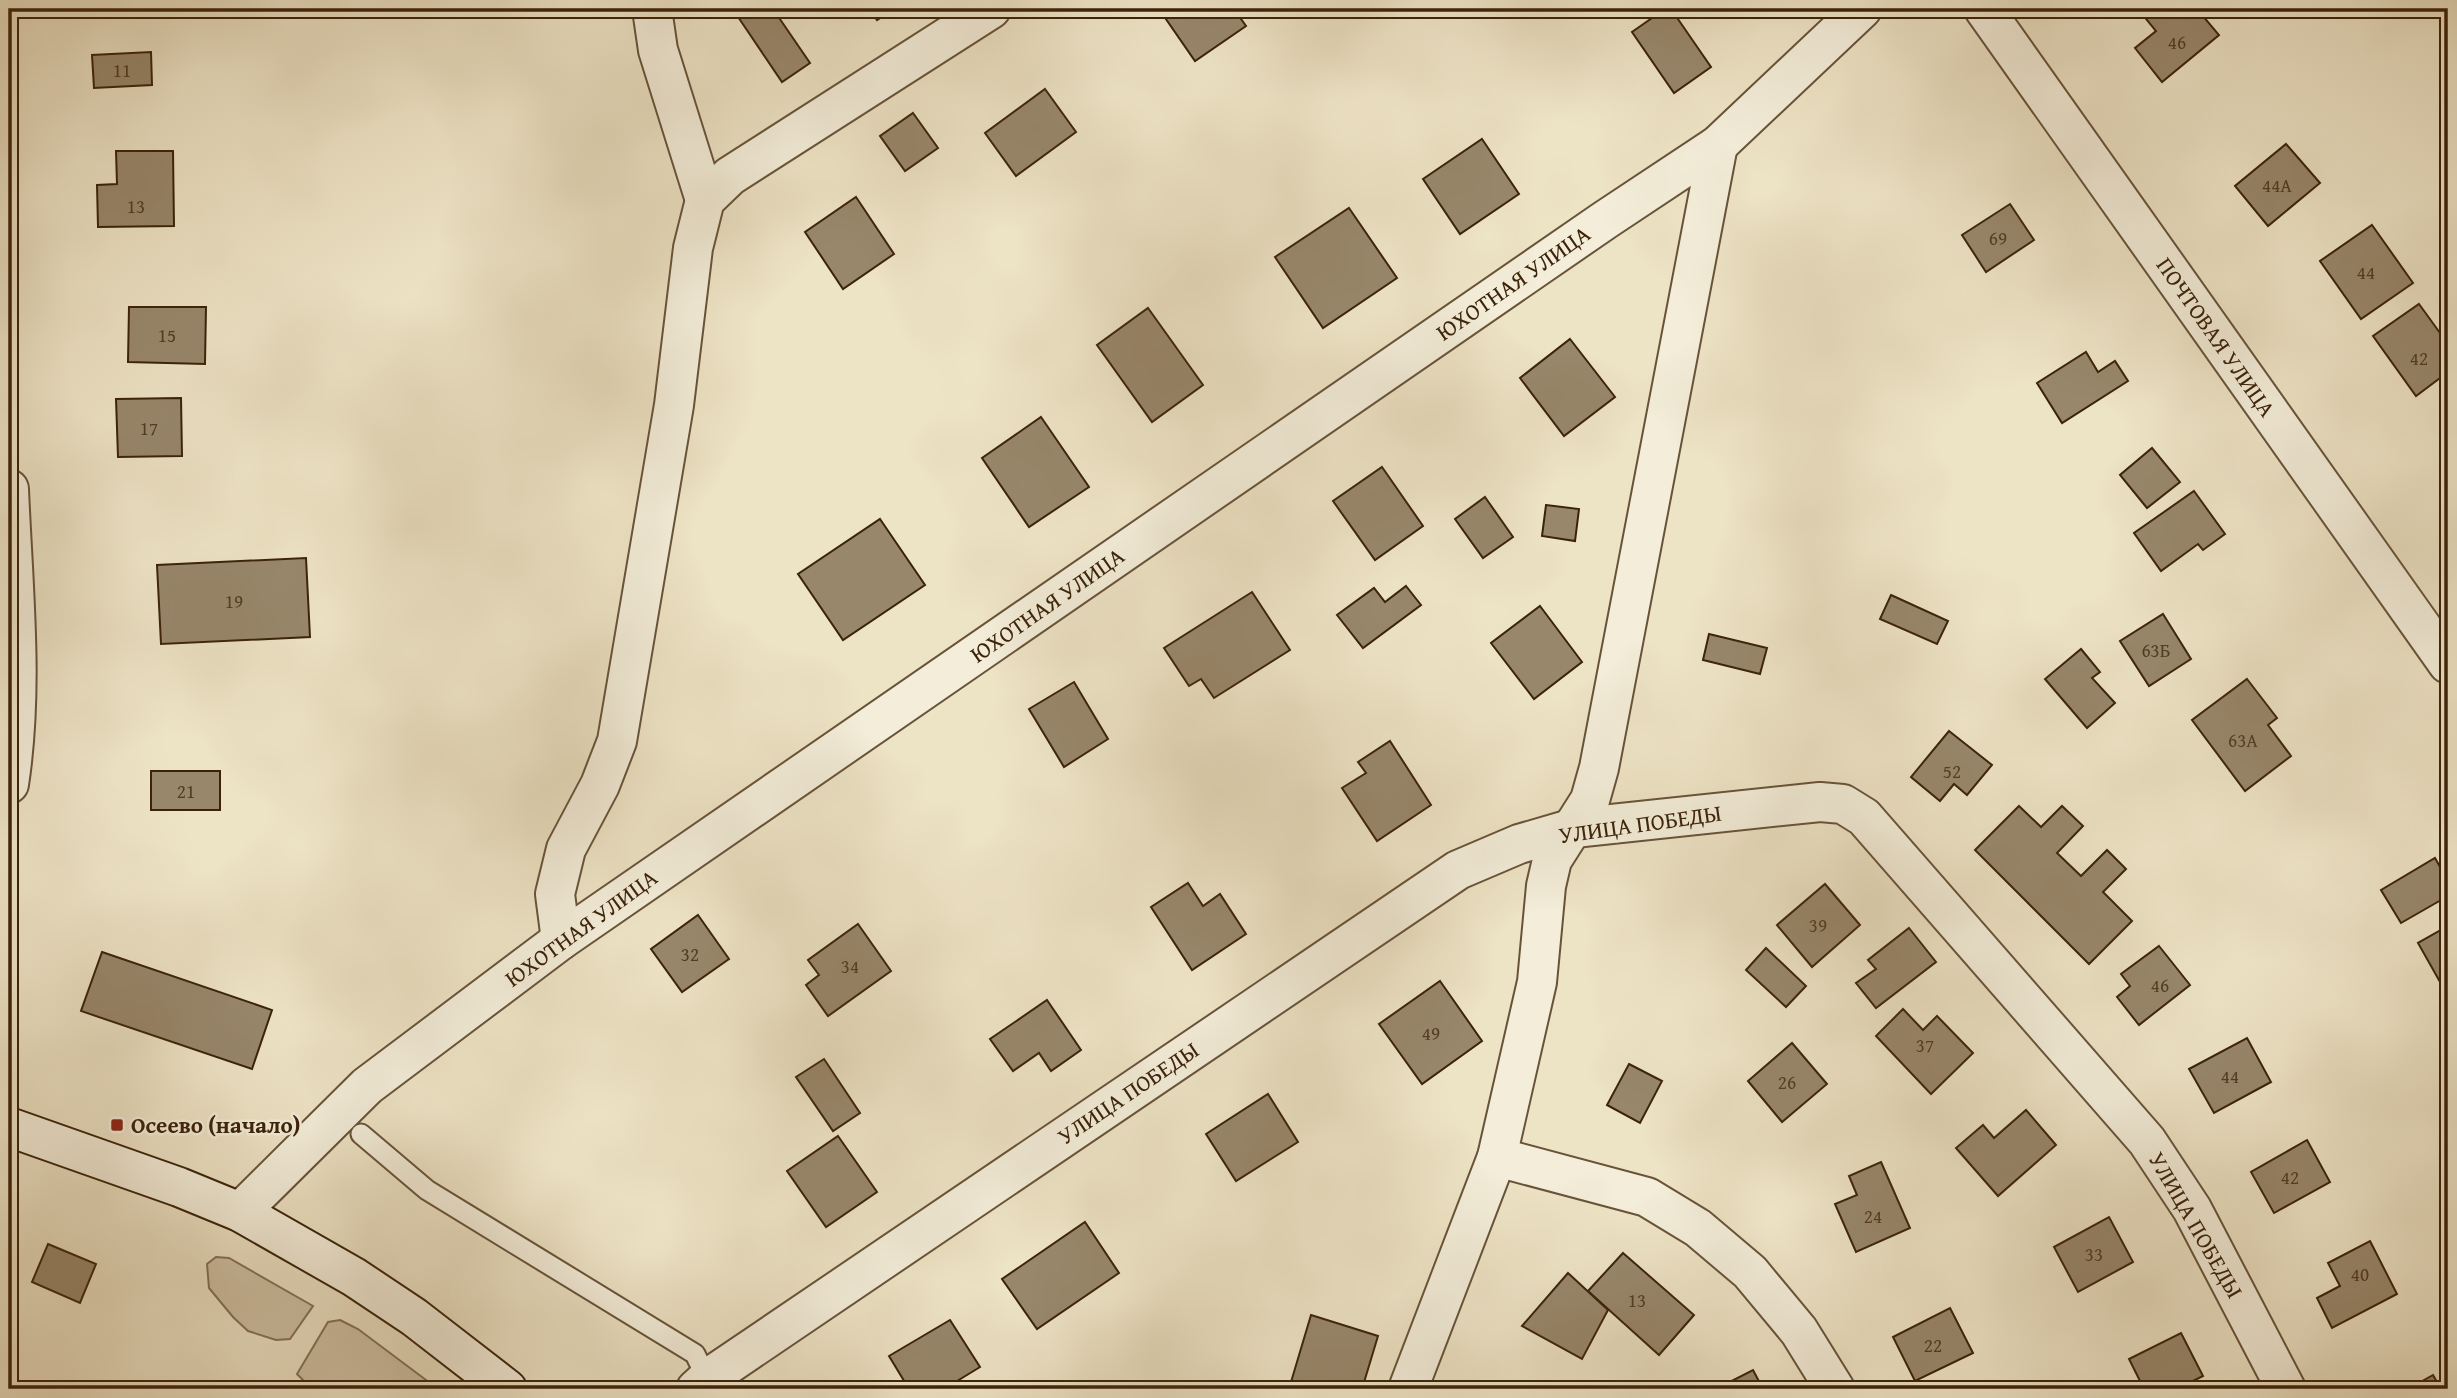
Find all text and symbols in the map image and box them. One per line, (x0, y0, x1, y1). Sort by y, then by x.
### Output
house number: 46 (2168, 28, 2186, 56)
house number: 11 (113, 56, 131, 84)
house number: 44А (2262, 171, 2292, 199)
house number: 13 (127, 192, 145, 220)
street label: ЮХОТНАЯ УЛИЦА (1429, 217, 1597, 348)
house number: 69 (1989, 224, 2007, 252)
street label: ПОЧТОВАЯ УЛИЦА (2149, 250, 2284, 423)
house number: 44 (2357, 258, 2375, 286)
house number: 15 (158, 321, 176, 349)
house number: 42 (2410, 344, 2428, 372)
house number: 17 (140, 414, 158, 442)
street label: ЮХОТНАЯ УЛИЦА (963, 539, 1131, 670)
house number: 19 (225, 587, 243, 615)
house number: 63Б (2141, 636, 2171, 664)
house number: 63А (2228, 726, 2258, 754)
house number: 52 (1943, 757, 1961, 785)
house number: 21 (177, 777, 195, 805)
street label: УЛИЦА ПОБЕДЫ (1556, 796, 1724, 851)
street label: ЮХОТНАЯ УЛИЦА (498, 861, 664, 994)
house number: 39 (1809, 911, 1827, 939)
house number: 32 (681, 940, 699, 968)
house number: 34 (841, 952, 859, 980)
house number: 46 (2151, 971, 2169, 999)
house number: 49 (1422, 1019, 1440, 1047)
house number: 37 (1916, 1031, 1934, 1059)
street label: УЛИЦА ПОБЕДЫ (1051, 1033, 1205, 1152)
house number: 44 (2221, 1062, 2239, 1090)
house number: 26 (1778, 1068, 1796, 1096)
place label: Осеево (начало) (131, 1108, 301, 1141)
marker: Осеево (начало) (109, 1117, 125, 1133)
street label: УЛИЦА ПОБЕДЫ (2141, 1146, 2252, 1304)
house number: 42 (2281, 1163, 2299, 1191)
house number: 24 (1864, 1202, 1882, 1230)
house number: 33 (2085, 1240, 2103, 1268)
house number: 40 (2351, 1260, 2369, 1288)
house number: 13 (1628, 1286, 1646, 1314)
house number: 22 (1924, 1331, 1942, 1359)

